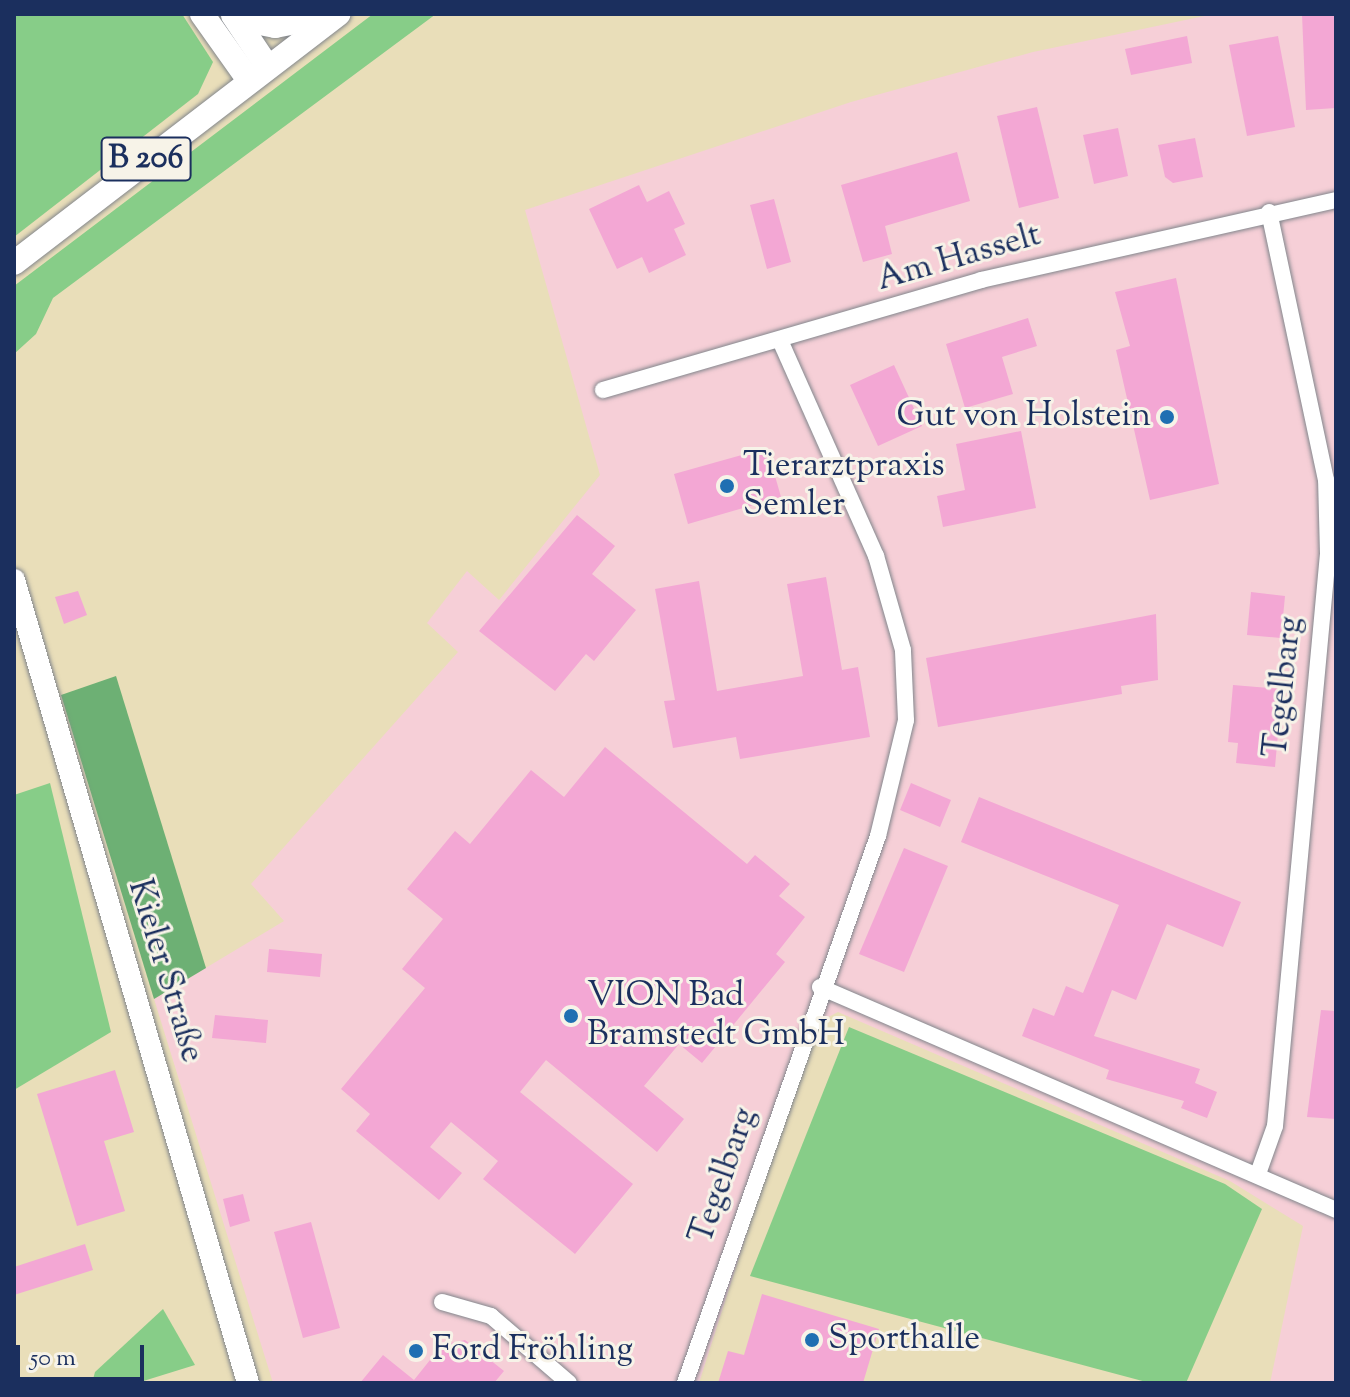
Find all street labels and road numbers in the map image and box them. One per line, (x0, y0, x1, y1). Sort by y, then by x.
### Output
road number: B 206 (100, 131, 192, 187)
street label: Am Hasselt (872, 215, 1046, 301)
street label: Tegelbarg (1256, 614, 1312, 760)
street label: Kieler Straße (118, 875, 212, 1067)
street label: Tegelbarg (682, 1102, 766, 1250)

